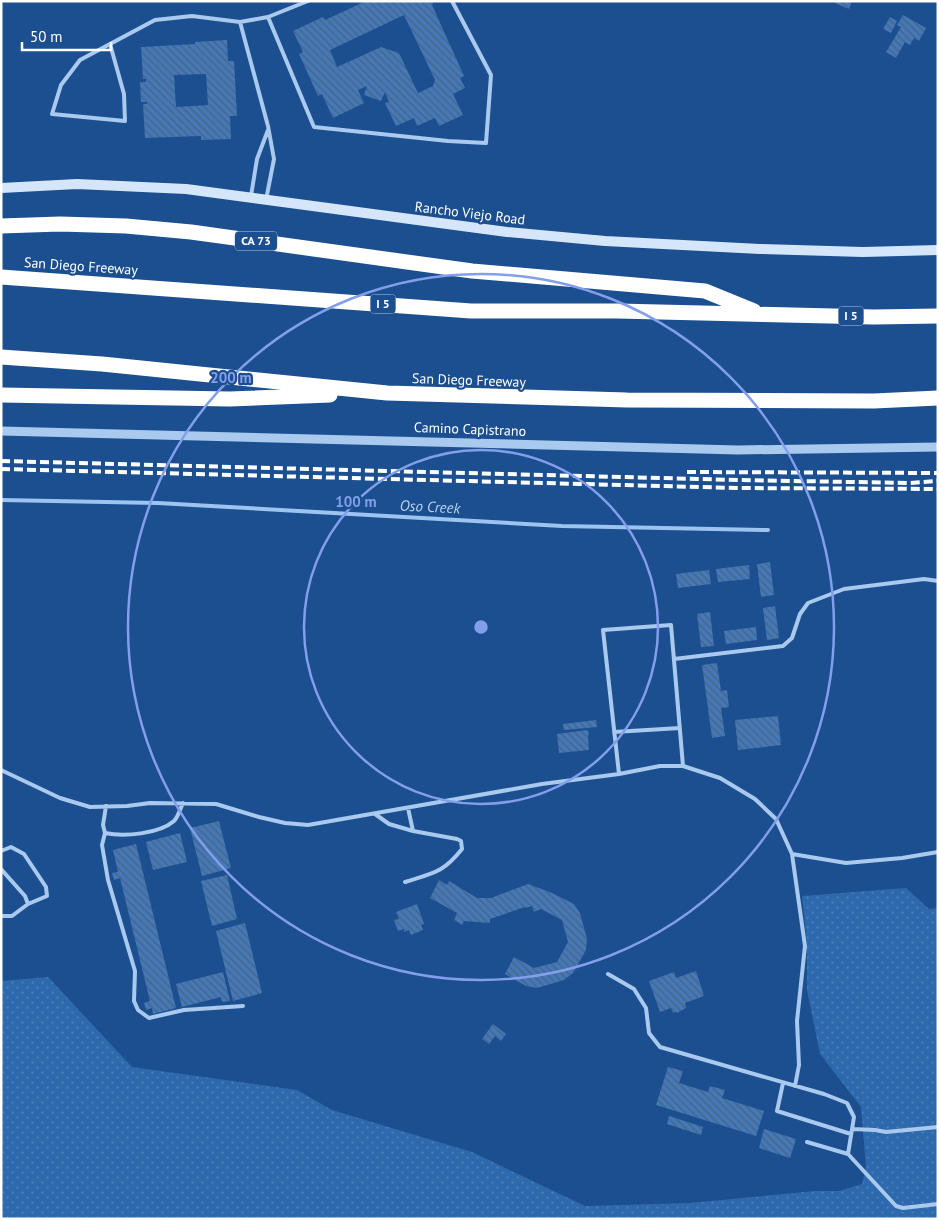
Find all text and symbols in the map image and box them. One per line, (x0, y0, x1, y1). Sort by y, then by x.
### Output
scale bar (22, 20, 111, 52)
text: 50 m (30, 27, 63, 46)
street label: Rancho Viejo Road (414, 197, 526, 229)
road number: CA 73 (235, 232, 277, 250)
street label: San Diego Freeway (23, 253, 139, 279)
road number: I 5 (370, 294, 396, 314)
road number: I 5 (838, 306, 864, 326)
text: 200 m (210, 368, 252, 387)
street label: San Diego Freeway (412, 369, 527, 391)
street label: Camino Capistrano (414, 418, 526, 440)
text: 100 m (335, 492, 377, 511)
water label: Oso Creek (399, 495, 462, 518)
centre of rings (472, 618, 490, 636)

